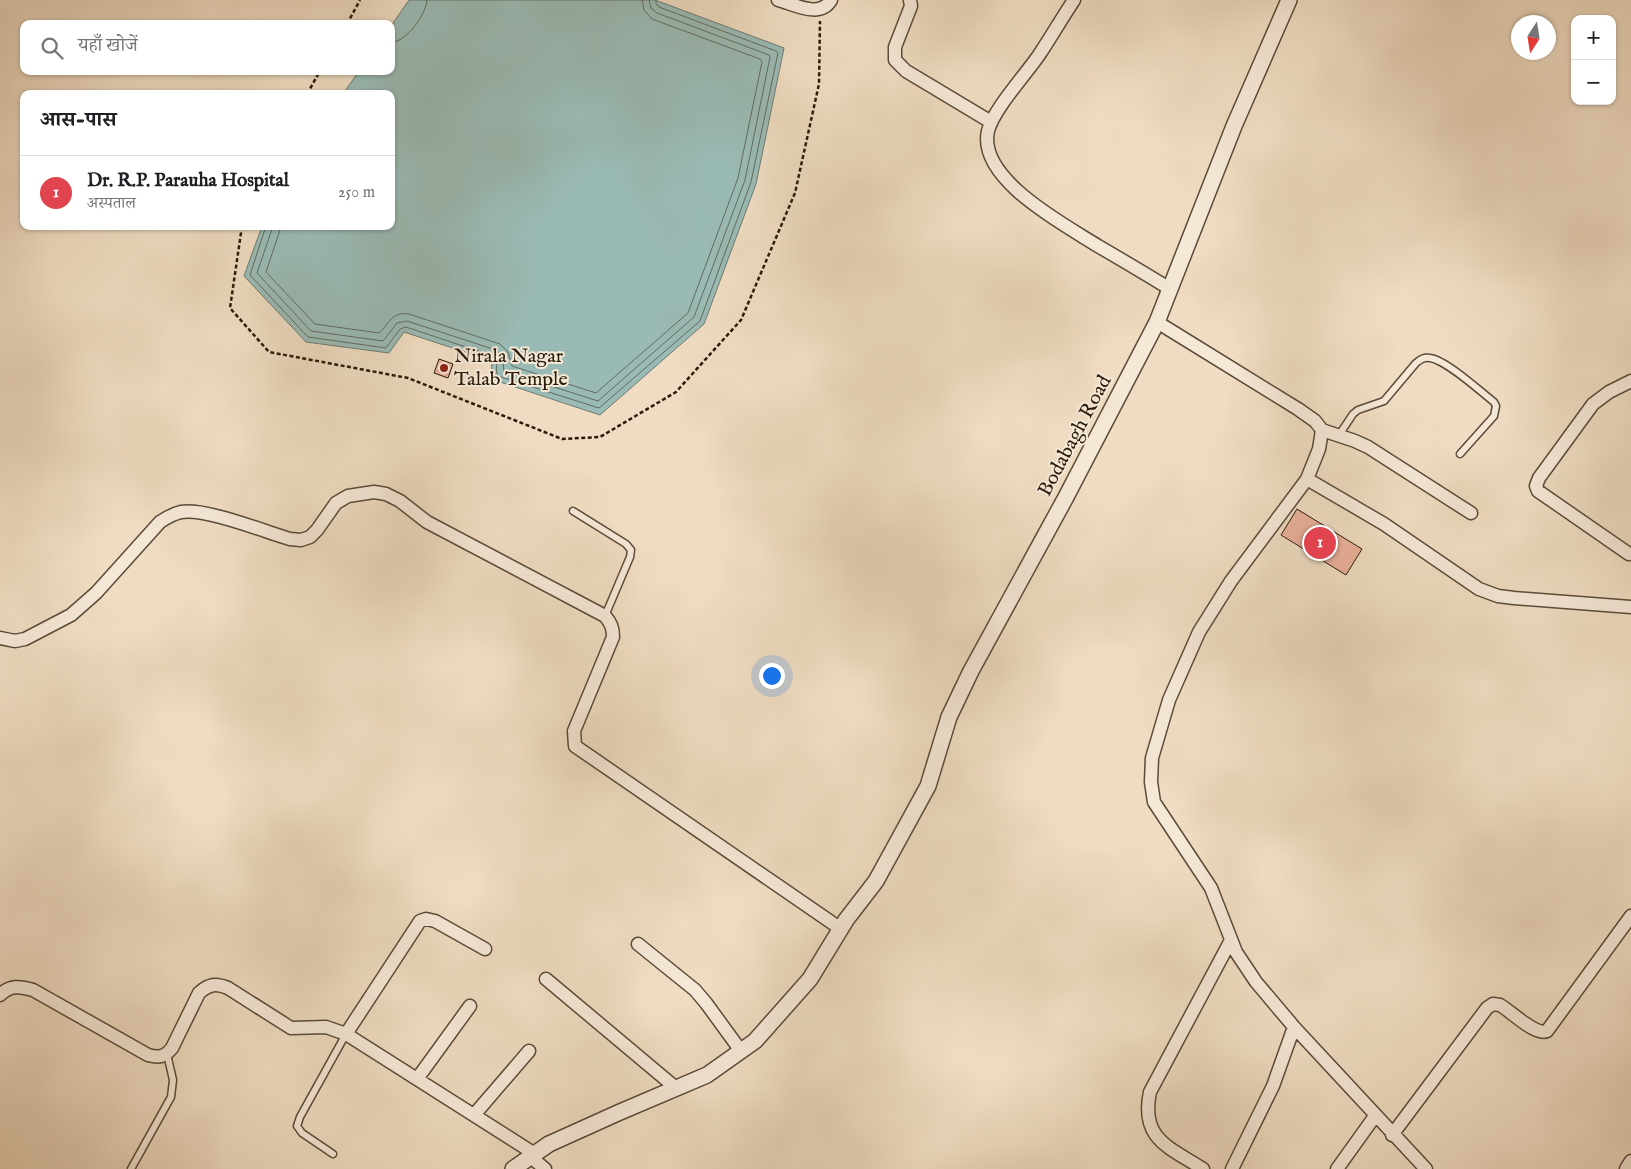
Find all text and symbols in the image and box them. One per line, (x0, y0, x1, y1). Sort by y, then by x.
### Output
north arrow (1511, 15, 1556, 60)
map controls (1571, 15, 1616, 105)
button: + (1571, 15, 1616, 60)
search box (20, 20, 395, 75)
icon: search (38, 34, 66, 62)
text: यहाँ खोजें (78, 34, 138, 58)
button: − (1571, 60, 1616, 105)
text: आस-पास (40, 107, 117, 134)
text: Dr. R.P. Parauha Hospital (87, 169, 289, 193)
text: 1 (53, 183, 59, 203)
text: 250 m (338, 183, 375, 203)
text: अस्पताल (87, 194, 136, 214)
place label: Nirala Nagar Talab Temple (454, 344, 568, 392)
marker: Nirala Nagar Talab Temple (438, 362, 450, 374)
street label: Bodabagh Road (1033, 371, 1118, 501)
pin: 1 (1304, 524, 1336, 562)
your location (759, 663, 785, 689)

